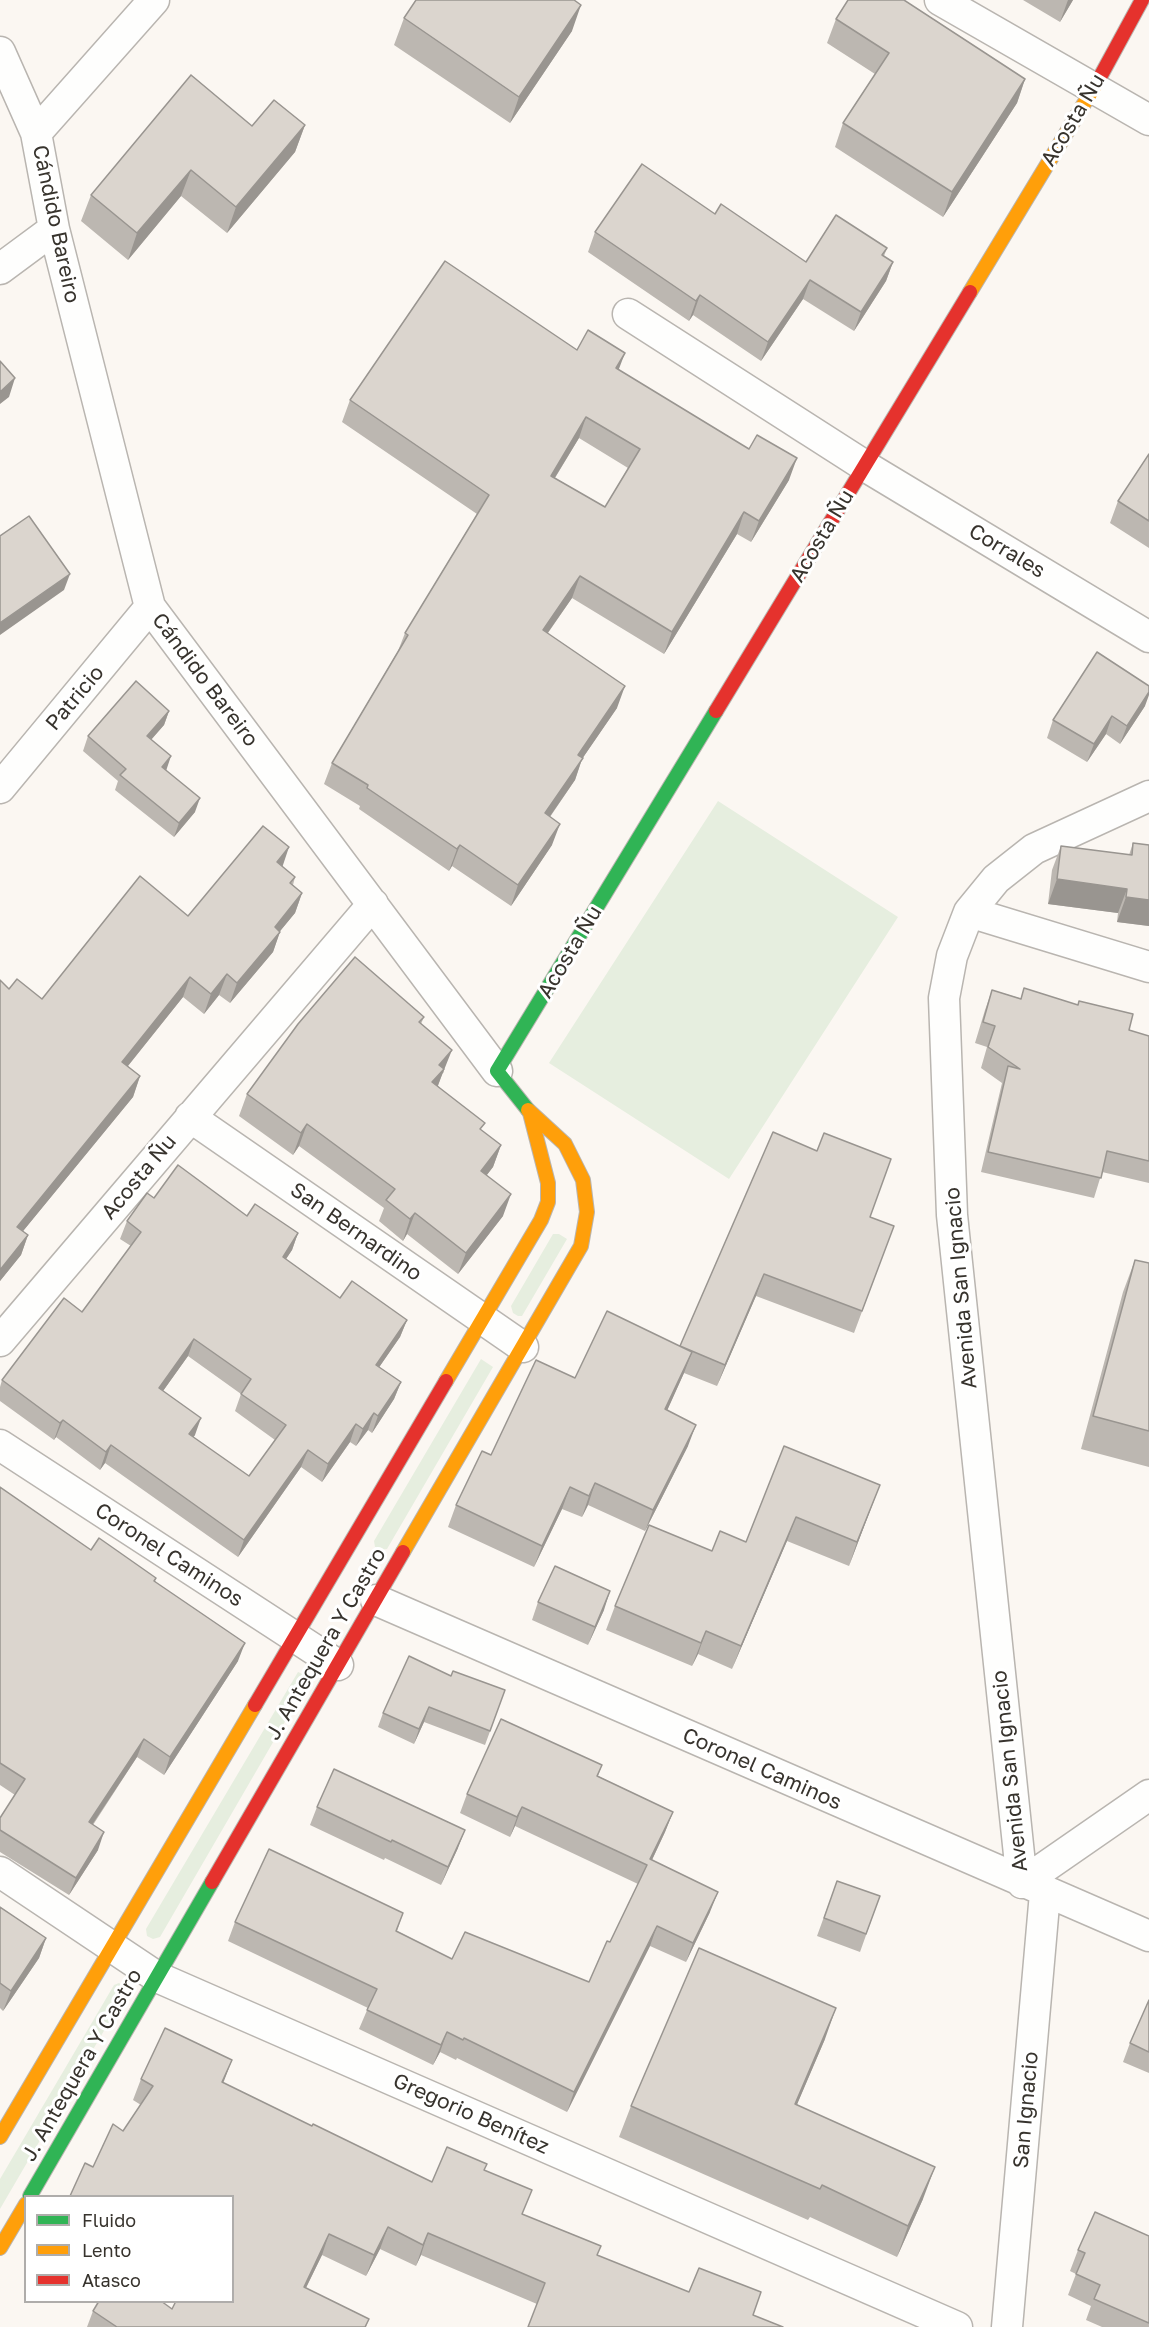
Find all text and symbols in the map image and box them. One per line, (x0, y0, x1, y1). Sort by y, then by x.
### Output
street label: Acosta Ñu (1036, 69, 1110, 171)
street label: Cándido Bareiro (27, 143, 85, 305)
street label: Acosta Ñu (785, 485, 859, 587)
street label: Corrales (964, 518, 1050, 584)
street label: Cándido Bareiro (147, 608, 263, 752)
street label: Patricio (41, 660, 109, 736)
street label: Acosta Ñu (533, 901, 607, 1003)
street label: Acosta Ñu (96, 1129, 182, 1225)
street label: San Bernardino (285, 1177, 427, 1287)
street label: Avenida San Ignacio (940, 1186, 982, 1390)
street label: Coronel Caminos (90, 1498, 248, 1612)
street label: J. Antequera Y Castro (261, 1543, 391, 1745)
street label: Avenida San Ignacio (987, 1669, 1033, 1873)
street label: Coronel Caminos (679, 1723, 845, 1815)
street label: J. Antequera Y Castro (17, 1964, 147, 2166)
street label: San Ignacio (1008, 2050, 1044, 2170)
street label: Gregorio Benítez (389, 2068, 553, 2160)
legend (24, 2195, 234, 2303)
text: Fluido (82, 2209, 136, 2231)
text: Lento (82, 2239, 131, 2261)
text: Atasco (82, 2269, 141, 2291)

